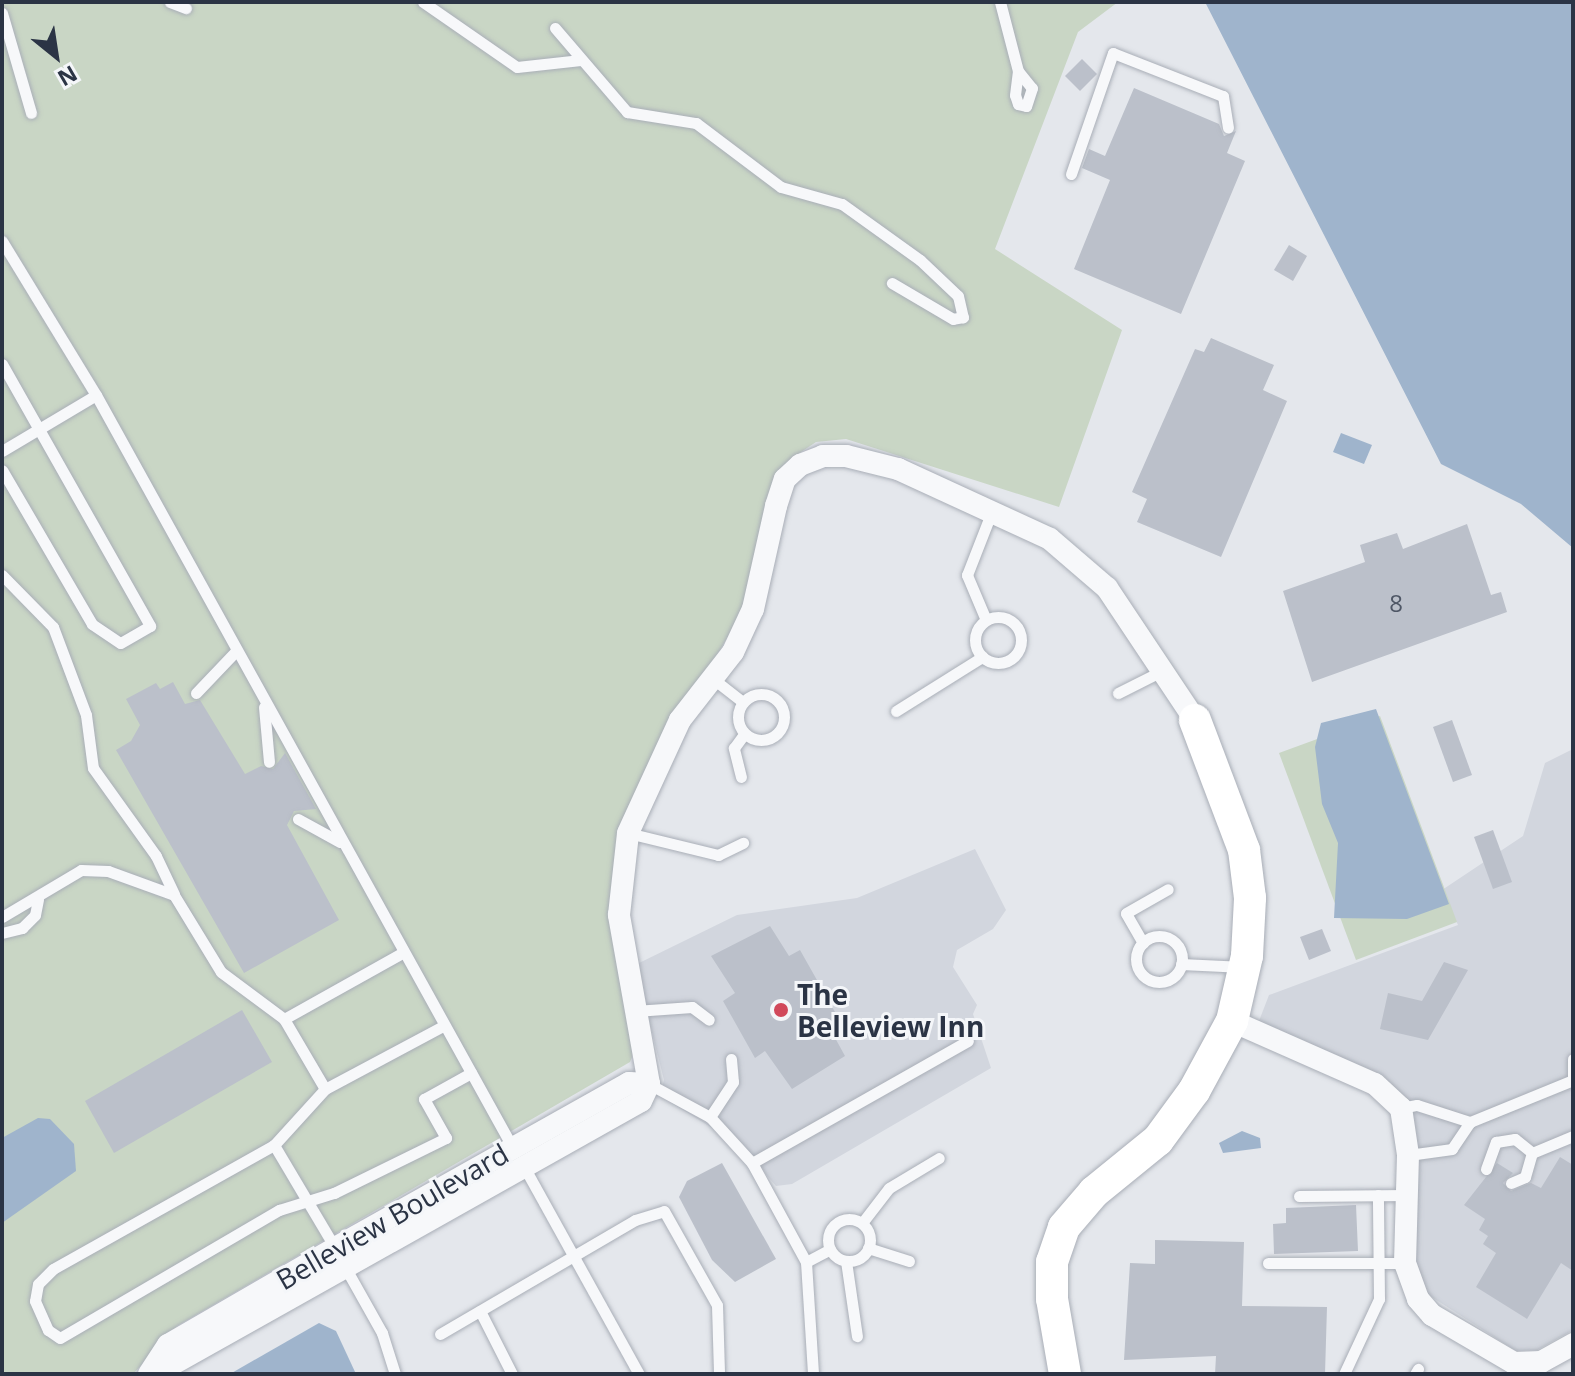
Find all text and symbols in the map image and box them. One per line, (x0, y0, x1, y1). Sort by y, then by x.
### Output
north arrow (16, 16, 96, 96)
text: N (53, 59, 83, 94)
house number: 8 (1389, 589, 1403, 617)
place label: The Belleview Inn (797, 977, 984, 1043)
marker: The Belleview Inn (772, 1001, 790, 1019)
street label: Belleview Boulevard (270, 1136, 514, 1296)

